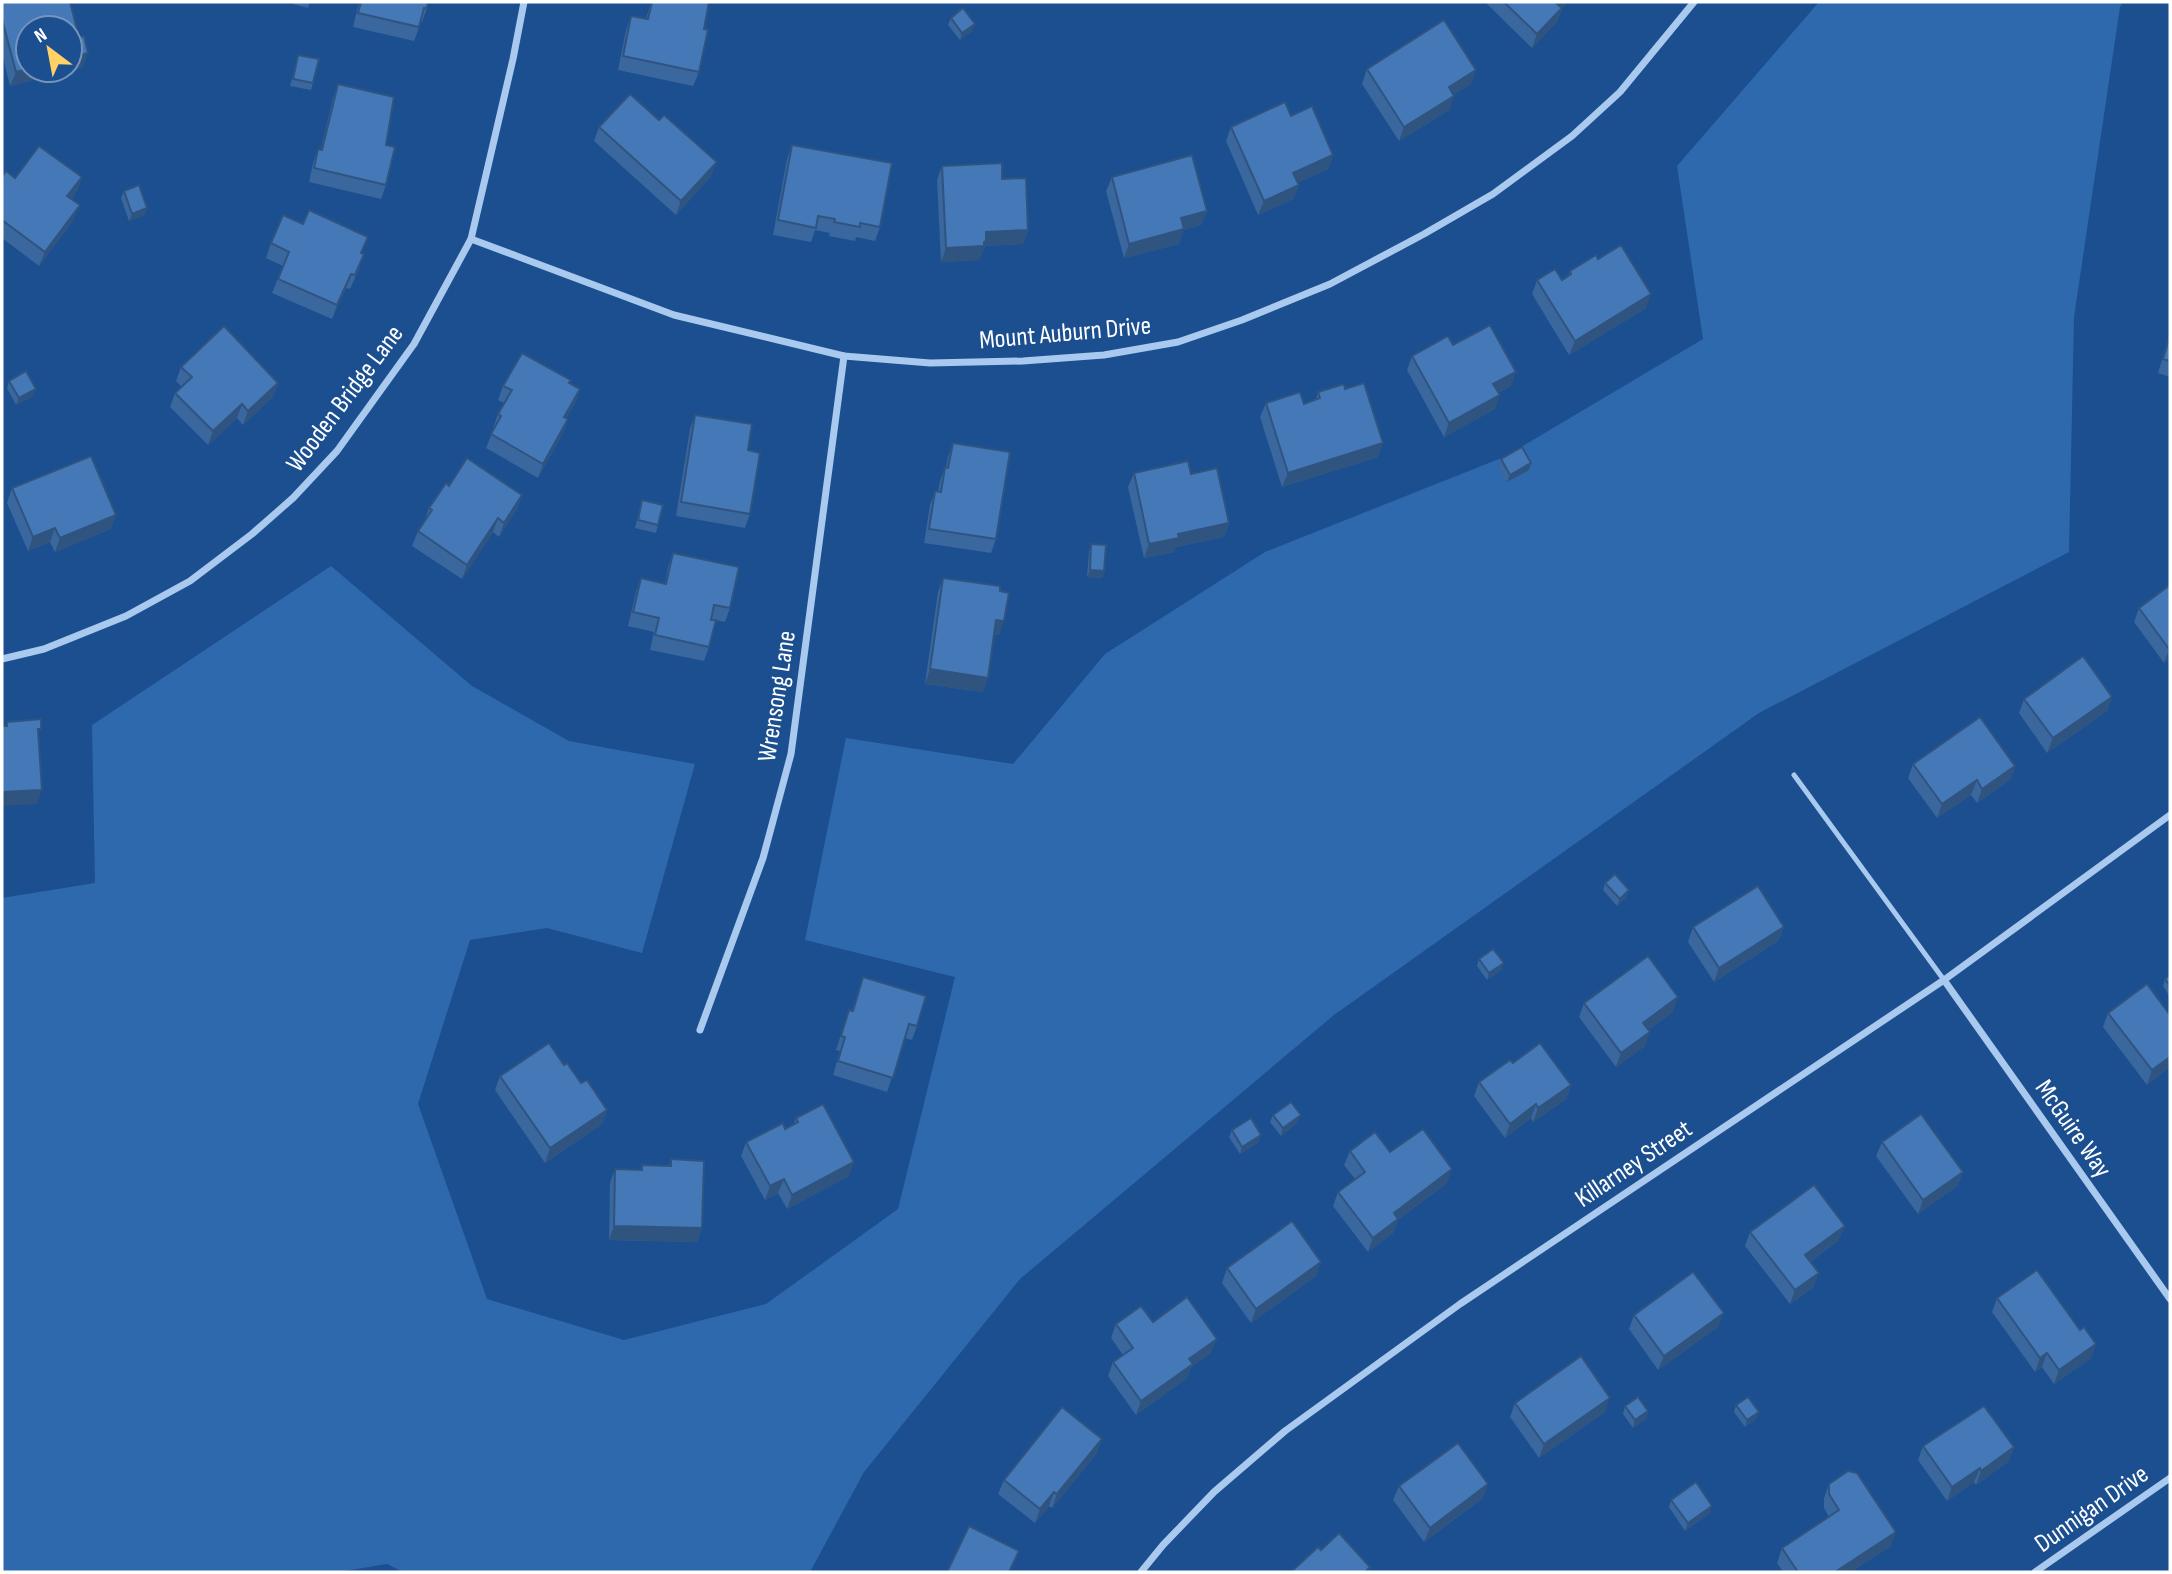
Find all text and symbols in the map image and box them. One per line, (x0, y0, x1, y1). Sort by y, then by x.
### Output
north arrow (14, 14, 84, 84)
text: N (30, 23, 51, 48)
street label: Mount Auburn Drive (978, 311, 1152, 356)
street label: Wooden Bridge Lane (280, 320, 410, 478)
street label: Wrensong Lane (752, 628, 803, 764)
street label: McGuire Way (2028, 1074, 2118, 1184)
street label: Killarney Street (1570, 1114, 1698, 1215)
street label: Dunnigan Drive (2029, 1459, 2155, 1560)

